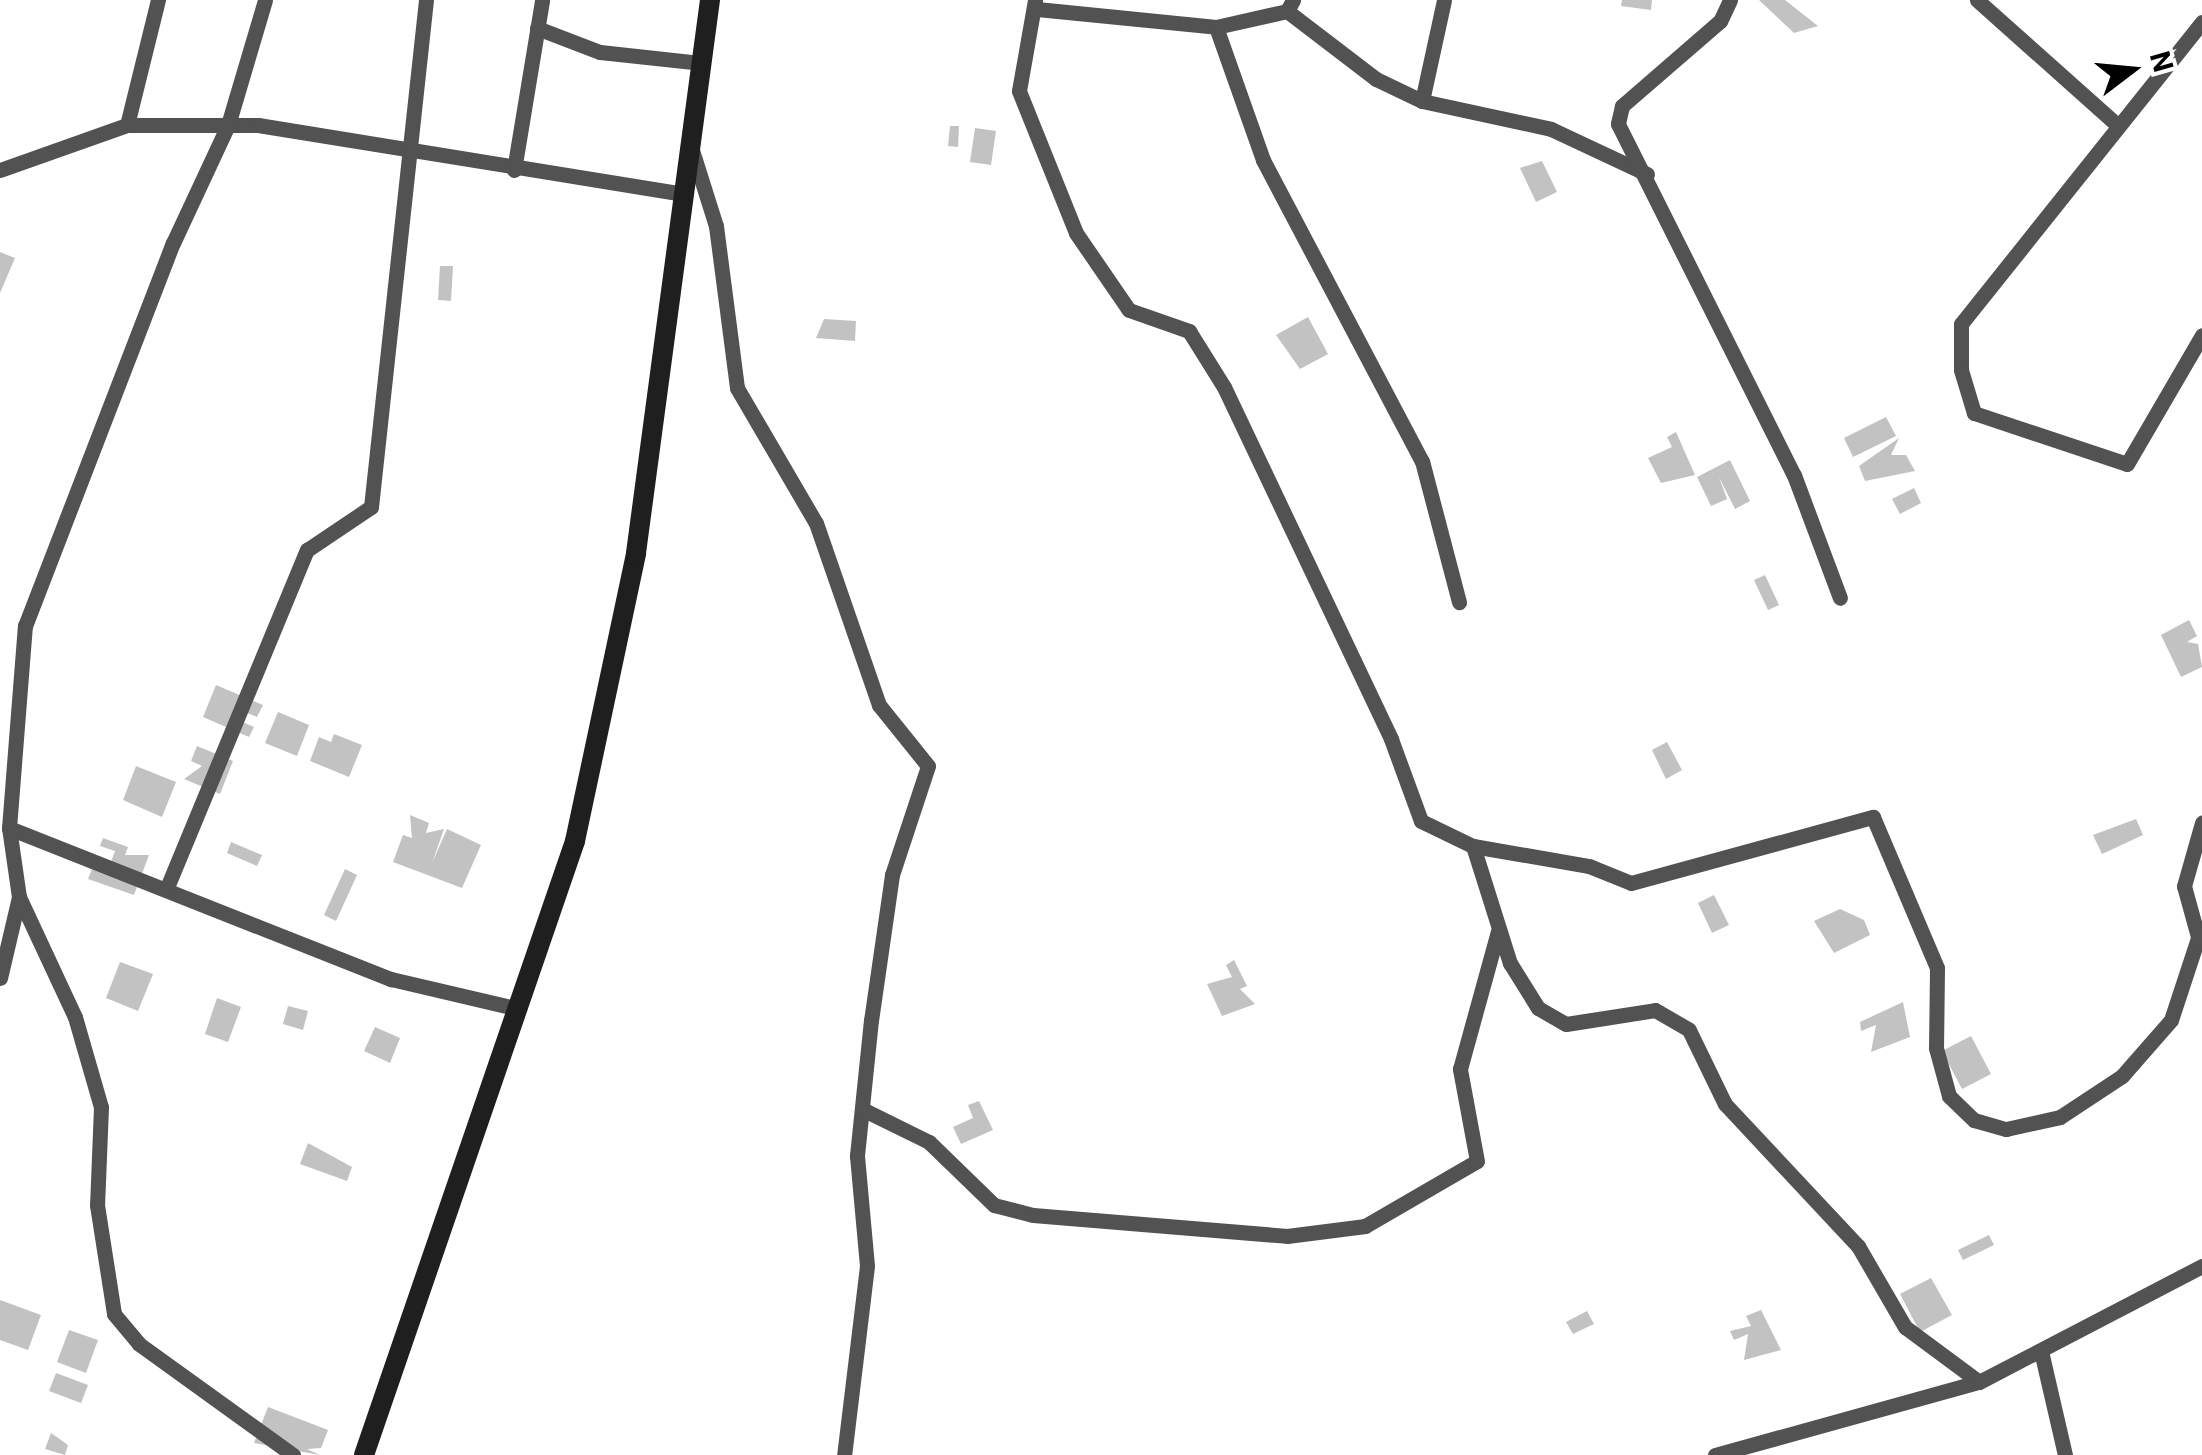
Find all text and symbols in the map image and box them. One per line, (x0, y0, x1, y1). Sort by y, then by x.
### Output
north arrow (2082, 20, 2182, 120)
text: N (2143, 48, 2180, 76)

